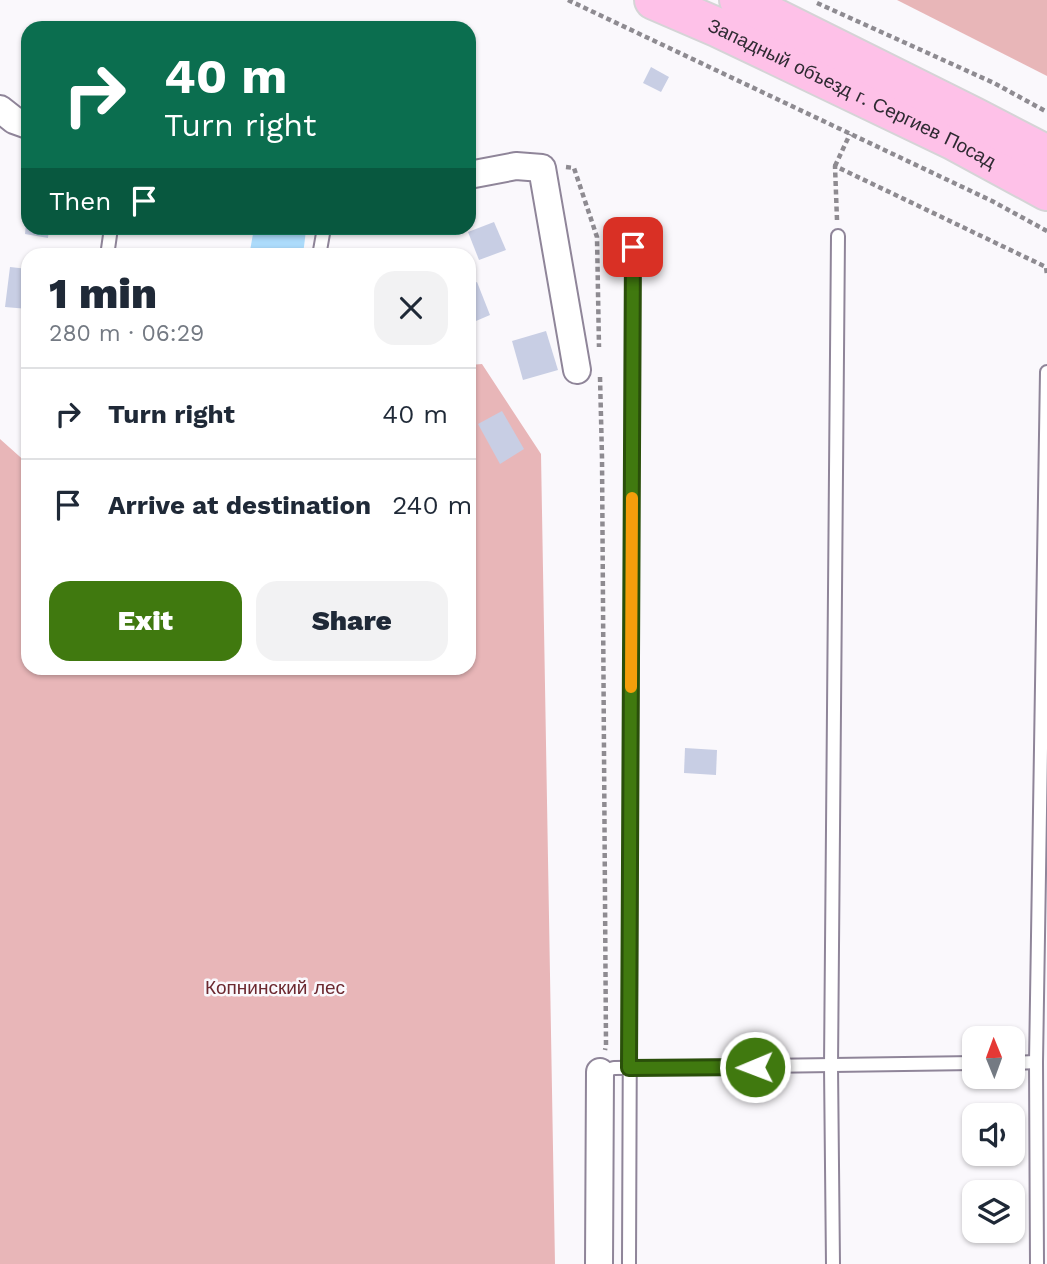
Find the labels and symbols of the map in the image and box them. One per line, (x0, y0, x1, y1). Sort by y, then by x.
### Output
street label: Западный объезд г. Сергиев Посад (705, 13, 1000, 173)
pin (603, 217, 663, 277)
park label: Копнинский лес (205, 976, 345, 999)
north arrow (962, 1026, 1026, 1088)
position arrow (718, 1030, 792, 1104)

